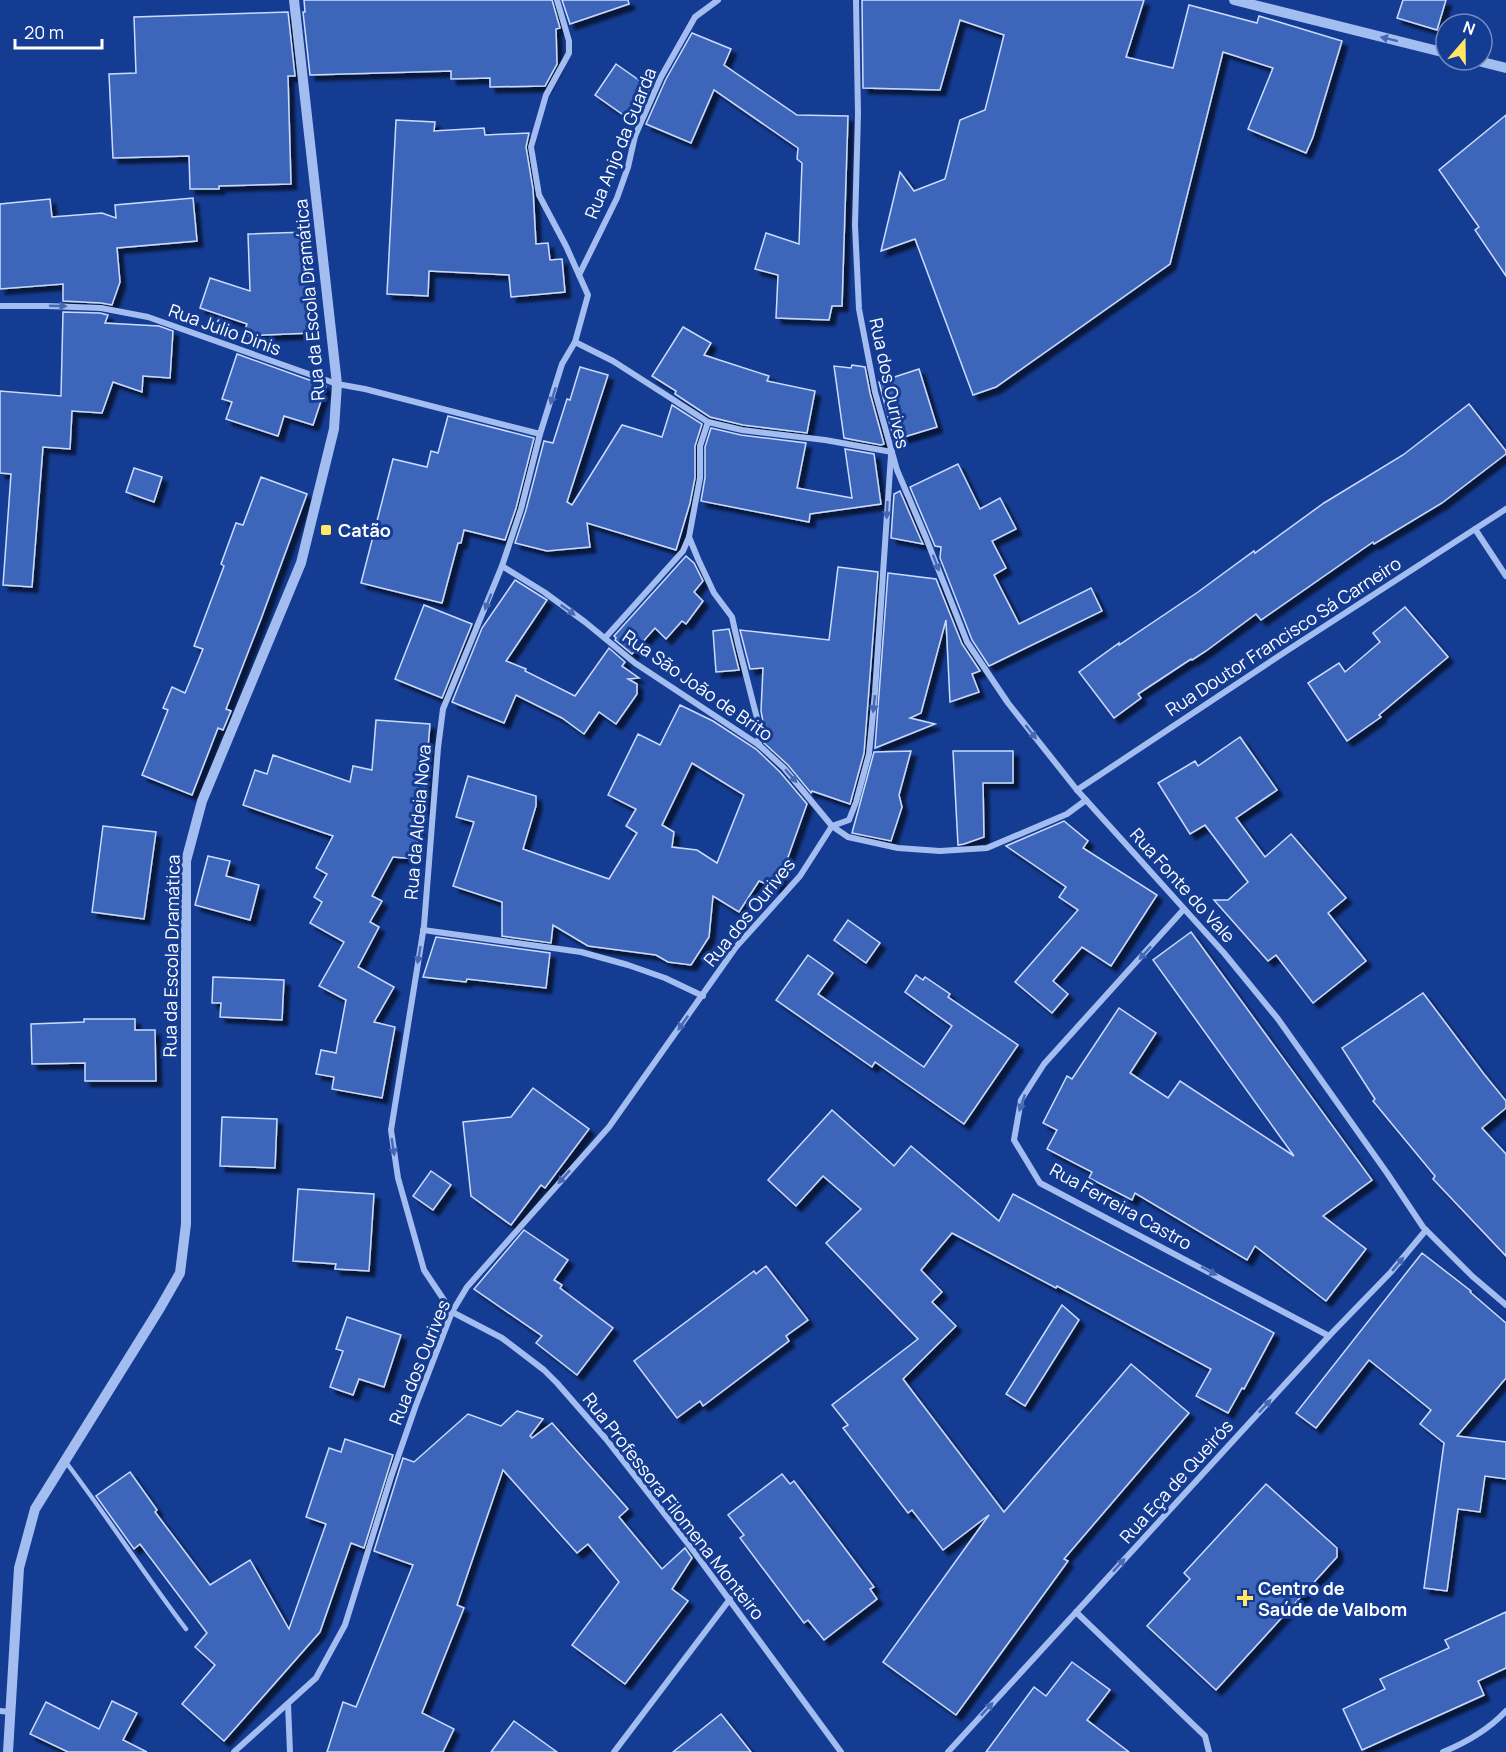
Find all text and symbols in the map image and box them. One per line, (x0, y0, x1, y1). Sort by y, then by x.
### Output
scale bar (15, 12, 102, 50)
north arrow (1434, 12, 1494, 72)
text: N (1460, 16, 1478, 40)
text: 20 m (24, 20, 64, 44)
one-way arrow (1380, 33, 1398, 43)
street label: Rua Anjo da Guarda (579, 64, 661, 222)
street label: Rua da Escola Dramática (288, 198, 330, 402)
street label: Rua Júlio Dinis (165, 298, 285, 360)
one-way arrow (49, 302, 68, 311)
street label: Rua dos Ourives (864, 315, 916, 451)
one-way arrow (547, 387, 557, 405)
one-way arrow (883, 500, 892, 519)
place label: Catão (338, 518, 391, 542)
marker: Catão (319, 523, 333, 537)
street label: Rua Doutor Francisco Sá Carneiro (1161, 551, 1405, 721)
one-way arrow (932, 554, 941, 572)
one-way arrow (483, 593, 492, 611)
one-way arrow (561, 603, 576, 615)
street label: Rua São João de Brito (618, 624, 778, 746)
one-way arrow (869, 695, 879, 714)
one-way arrow (1025, 724, 1037, 739)
street label: Rua da Aldeia Nova (398, 743, 436, 901)
one-way arrow (784, 768, 797, 783)
street label: Rua Fonte do Vale (1125, 823, 1241, 947)
street label: Rua dos Ourives (698, 853, 800, 971)
street label: Rua da Escola Dramática (157, 855, 185, 1057)
one-way arrow (414, 945, 423, 964)
one-way arrow (1139, 945, 1152, 960)
one-way arrow (677, 1015, 689, 1031)
one-way arrow (1017, 1094, 1026, 1112)
one-way arrow (389, 1138, 398, 1157)
street label: Rua Ferreira Castro (1046, 1157, 1196, 1255)
one-way arrow (558, 1169, 571, 1184)
one-way arrow (1391, 1257, 1404, 1272)
one-way arrow (1201, 1266, 1218, 1276)
street label: Rua dos Ourives (383, 1296, 455, 1428)
street label: Rua Professora Filomena Monteiro (578, 1387, 770, 1625)
one-way arrow (1258, 1398, 1272, 1413)
street label: Rua Eça de Queirós (1114, 1414, 1238, 1548)
one-way arrow (1112, 1558, 1125, 1573)
place label: Centro de Saúde de Valbom (1258, 1576, 1407, 1621)
marker: Centro de Saúde de Valbom (1236, 1589, 1254, 1607)
one-way arrow (980, 1702, 993, 1717)

